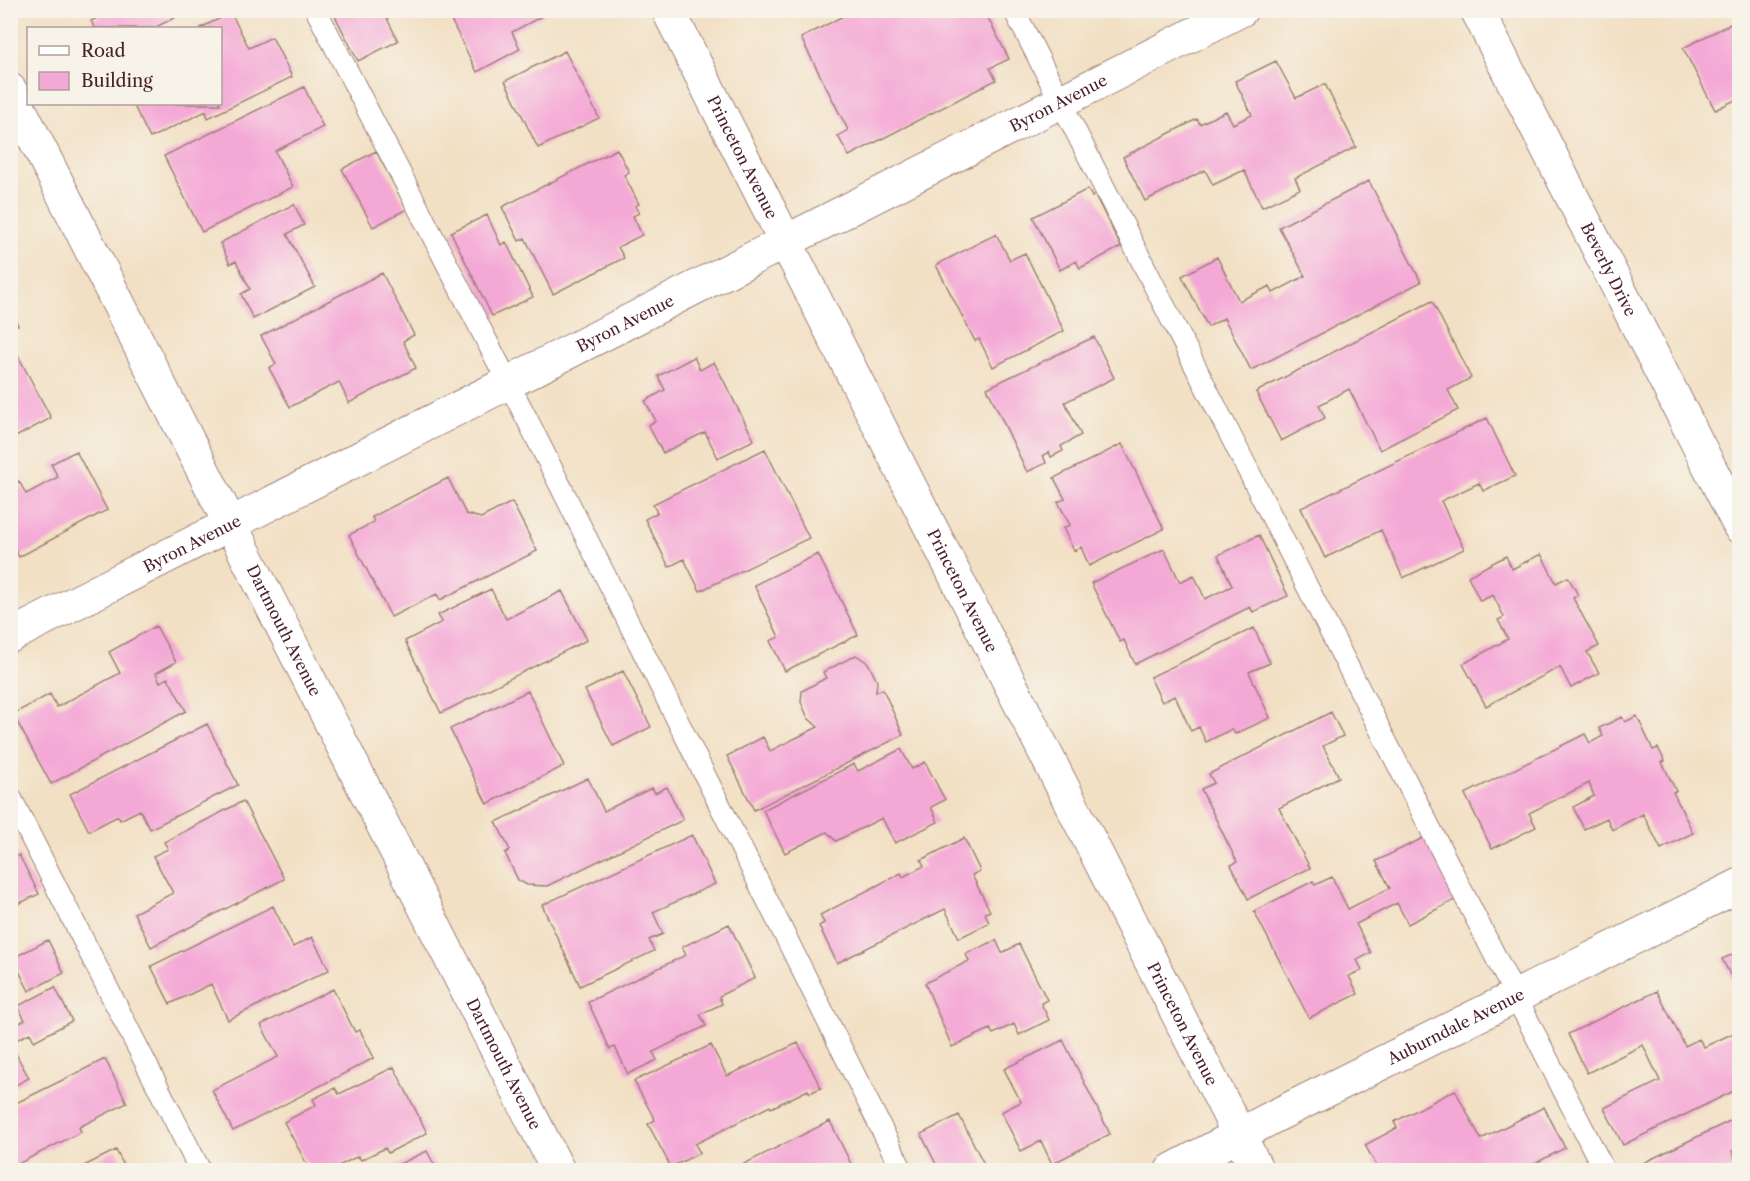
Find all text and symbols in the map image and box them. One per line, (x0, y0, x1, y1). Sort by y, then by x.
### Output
legend (27, 27, 222, 105)
text: Road (81, 40, 126, 62)
text: Building (81, 70, 153, 92)
street label: Byron Avenue (1006, 70, 1110, 136)
street label: Princeton Avenue (703, 92, 782, 222)
street label: Beverly Drive (1577, 219, 1641, 320)
street label: Byron Avenue (573, 290, 677, 356)
street label: Byron Avenue (140, 510, 244, 577)
street label: Princeton Avenue (923, 525, 1002, 655)
street label: Dartmouth Avenue (243, 561, 326, 699)
street label: Princeton Avenue (1143, 959, 1222, 1089)
street label: Auburndale Avenue (1383, 984, 1527, 1069)
street label: Dartmouth Avenue (462, 995, 546, 1133)

